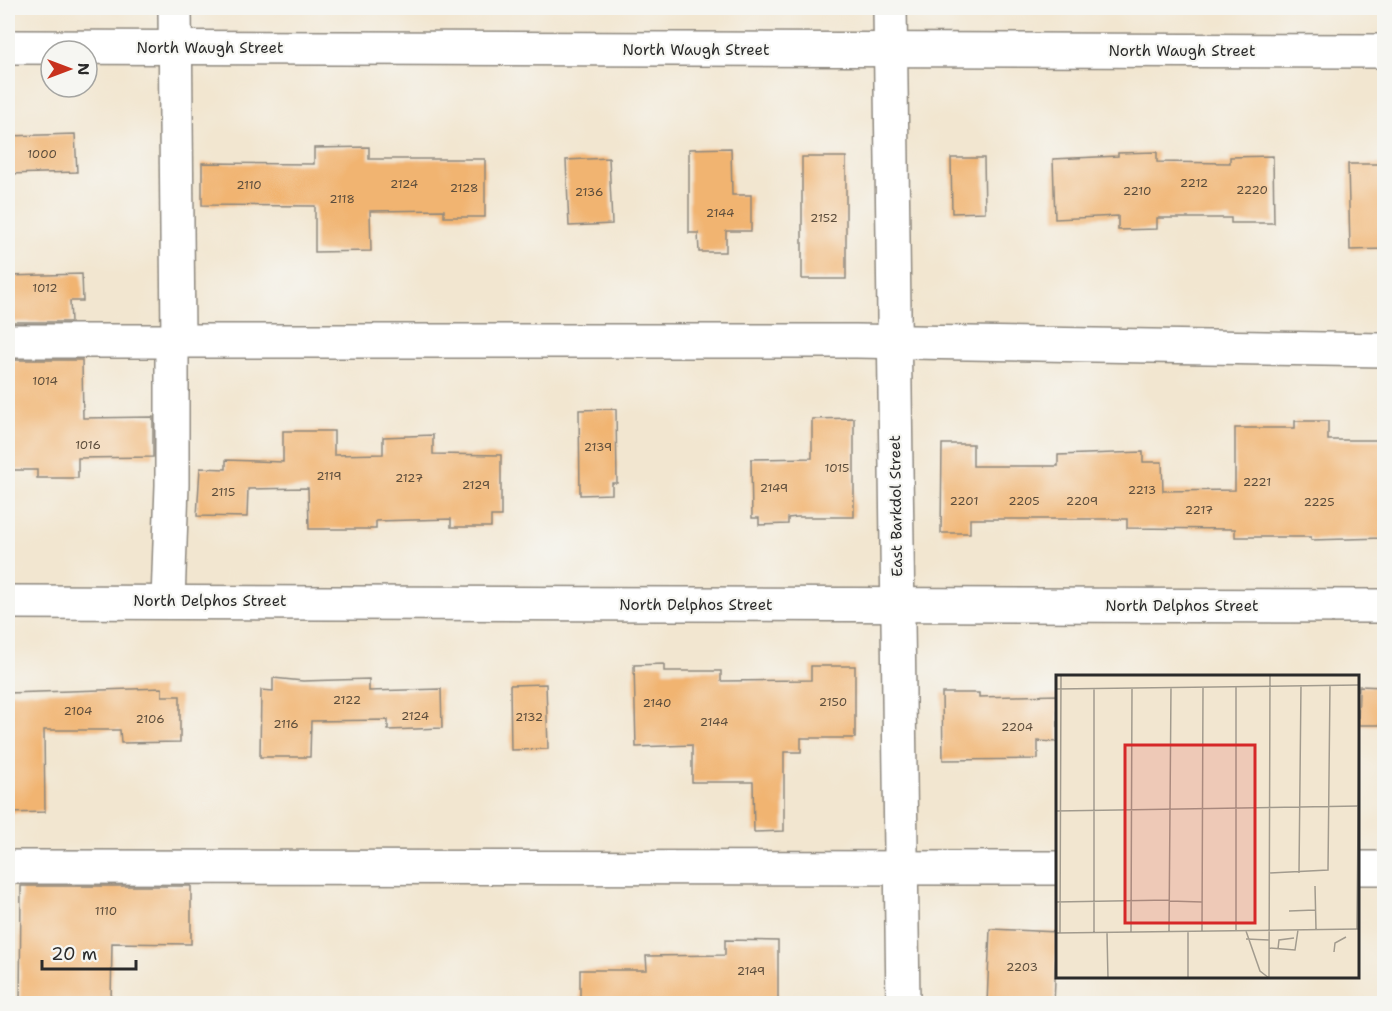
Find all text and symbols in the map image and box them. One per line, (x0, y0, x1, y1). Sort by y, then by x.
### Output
street label: North Waugh Street (137, 38, 283, 58)
north arrow (39, 39, 99, 99)
street label: North Waugh Street (623, 40, 769, 60)
street label: North Waugh Street (1109, 41, 1255, 61)
text: N (73, 63, 94, 75)
house number: 1000 (27, 146, 57, 162)
house number: 2212 (1180, 175, 1208, 191)
house number: 2124 (390, 176, 418, 192)
house number: 2110 (236, 177, 262, 193)
house number: 2128 (450, 180, 478, 196)
house number: 2220 (1236, 182, 1268, 198)
house number: 2210 (1123, 183, 1151, 199)
house number: 2136 (575, 184, 603, 200)
house number: 2118 (329, 191, 355, 207)
house number: 2144 (706, 205, 734, 221)
house number: 2152 (810, 210, 838, 226)
house number: 1012 (32, 280, 58, 296)
house number: 1014 (32, 373, 58, 389)
street label: East Barkdol Street (885, 435, 907, 577)
house number: 1016 (75, 437, 101, 453)
house number: 2139 (584, 439, 612, 455)
house number: 1015 (825, 460, 849, 476)
house number: 2119 (316, 468, 342, 484)
house number: 2127 (395, 470, 423, 486)
house number: 2221 (1243, 474, 1271, 490)
house number: 2129 (462, 477, 490, 493)
house number: 2149 (760, 480, 788, 496)
house number: 2213 (1128, 482, 1156, 498)
house number: 2115 (211, 484, 235, 500)
house number: 2201 (950, 493, 978, 509)
house number: 2205 (1008, 493, 1040, 509)
house number: 2209 (1066, 493, 1098, 509)
house number: 2225 (1303, 494, 1335, 510)
house number: 2217 (1185, 502, 1213, 518)
street label: North Delphos Street (133, 591, 287, 611)
street label: North Delphos Street (619, 595, 773, 615)
street label: North Delphos Street (1105, 596, 1259, 616)
inset map (1056, 675, 1359, 978)
house number: 2122 (333, 692, 361, 708)
house number: 2150 (819, 694, 847, 710)
house number: 2140 (643, 695, 672, 711)
house number: 2104 (64, 703, 92, 719)
house number: 2124 (401, 708, 429, 724)
house number: 2132 (515, 709, 543, 725)
house number: 2106 (135, 711, 165, 727)
house number: 2144 (700, 714, 728, 730)
house number: 2116 (273, 716, 299, 732)
house number: 2204 (1001, 719, 1033, 735)
house number: 1110 (95, 903, 117, 919)
scale bar (42, 933, 136, 971)
text: 20 m (51, 942, 97, 966)
house number: 2203 (1006, 959, 1038, 975)
house number: 2149 (737, 963, 765, 979)

